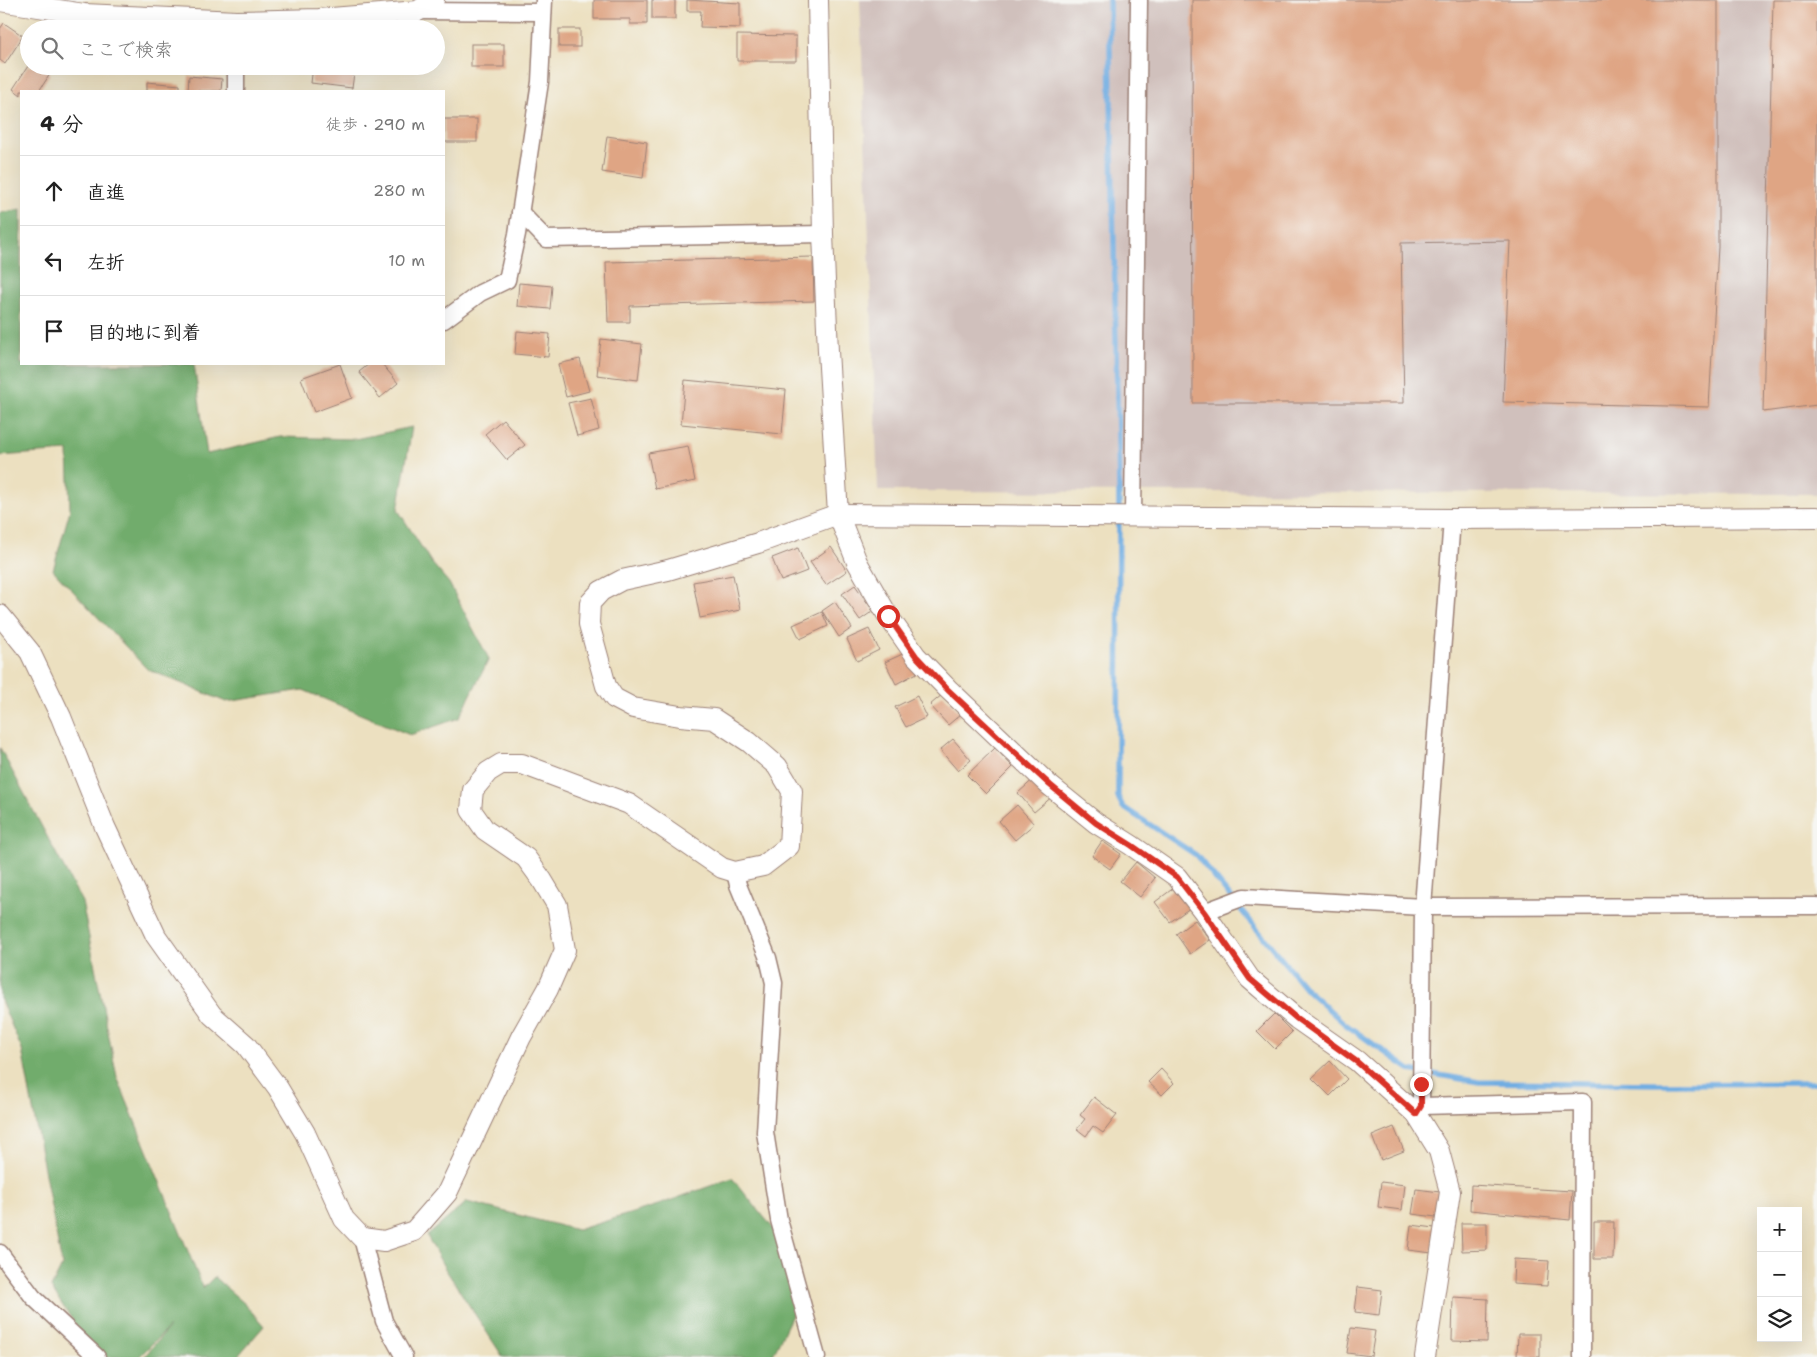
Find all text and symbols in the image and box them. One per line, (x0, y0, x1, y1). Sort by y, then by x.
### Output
search box (20, 20, 445, 75)
icon: search (38, 34, 66, 62)
text: ここで検索 (78, 37, 173, 62)
text: 4 分 (40, 110, 83, 138)
text: 徒歩 · 290 m (326, 114, 425, 135)
icon: ahead (40, 177, 68, 205)
text: 直進 (87, 180, 125, 205)
text: 280 m (373, 180, 425, 201)
icon: left (40, 247, 68, 275)
text: 左折 (87, 250, 125, 275)
text: 10 m (388, 250, 425, 271)
icon: arrive (40, 317, 68, 345)
text: 目的地に到着 (87, 320, 201, 345)
route start (877, 605, 900, 628)
route end (1410, 1073, 1433, 1096)
map controls (1757, 1207, 1802, 1342)
button: + (1757, 1207, 1802, 1252)
button: − (1757, 1252, 1802, 1297)
button: layers (1757, 1297, 1802, 1342)

